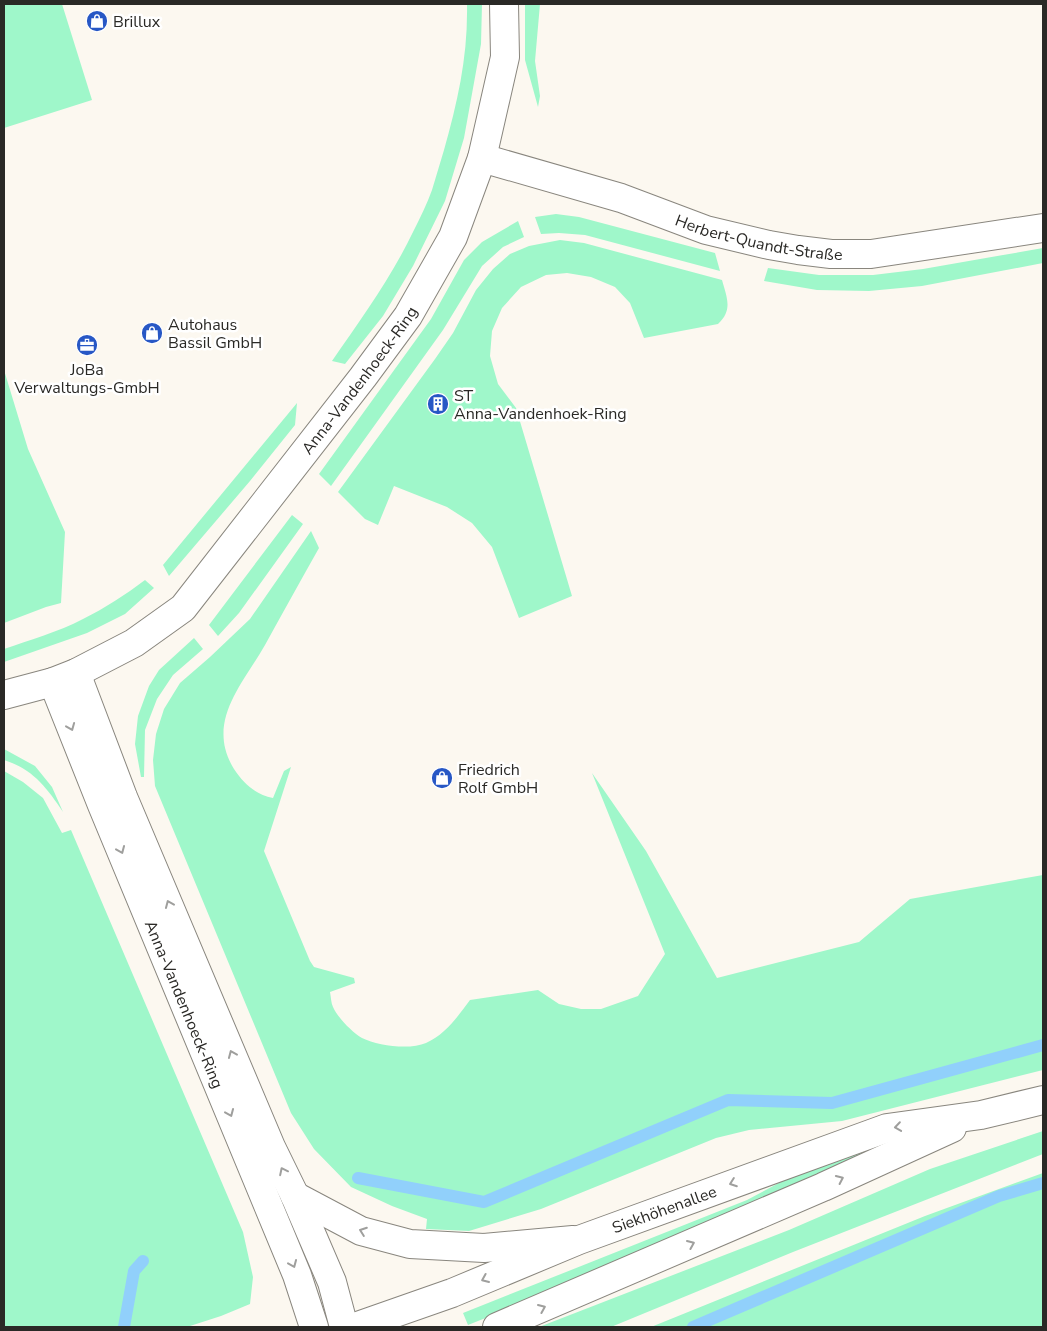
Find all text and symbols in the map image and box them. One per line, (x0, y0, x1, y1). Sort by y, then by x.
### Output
shop icon: Brillux (85, 9, 109, 33)
place label: Brillux (113, 11, 161, 33)
street label: Herbert-Quandt-Straße (672, 209, 842, 266)
street label: Anna-Vandenhoeck-Ring (297, 303, 423, 459)
place label: Autohaus Bassil GmbH (168, 314, 262, 354)
shop icon: Autohaus Bassil GmbH (140, 321, 164, 345)
office icon: JoBa Verwaltungs-GmbH (75, 333, 99, 357)
place label: JoBa Verwaltungs-GmbH (13, 359, 160, 399)
place label: ST Anna-Vandenhoek-Ring (454, 385, 627, 425)
building icon: ST Anna-Vandenhoek-Ring (426, 392, 450, 416)
one-way arrow (65, 722, 75, 731)
place label: Friedrich Rolf GmbH (458, 759, 538, 799)
shop icon: Friedrich Rolf GmbH (430, 766, 454, 790)
one-way arrow (115, 845, 126, 854)
one-way arrow (164, 900, 175, 909)
street label: Anna-Vandenhoeck-Ring (139, 917, 228, 1092)
one-way arrow (228, 1050, 238, 1059)
one-way arrow (224, 1108, 235, 1117)
one-way arrow (894, 1121, 902, 1132)
one-way arrow (279, 1167, 290, 1176)
one-way arrow (835, 1175, 844, 1186)
one-way arrow (730, 1177, 738, 1187)
street label: Siekhöhenallee (609, 1181, 720, 1239)
one-way arrow (359, 1227, 368, 1237)
one-way arrow (686, 1239, 695, 1250)
one-way arrow (287, 1259, 297, 1267)
one-way arrow (481, 1273, 490, 1284)
one-way arrow (537, 1304, 546, 1314)

